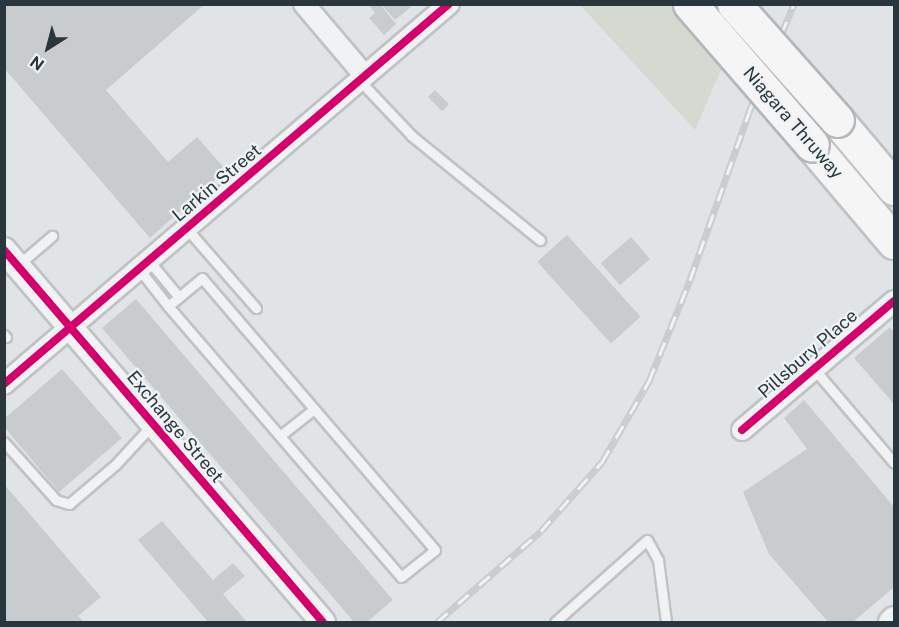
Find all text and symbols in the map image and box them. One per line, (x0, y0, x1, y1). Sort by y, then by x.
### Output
north arrow (18, 18, 78, 78)
text: N (26, 52, 48, 74)
street label: Niagara Thruway (738, 62, 848, 184)
street label: Larkin Street (168, 140, 266, 226)
street label: Pillsbury Place (754, 305, 862, 403)
street label: Exchange Street (122, 367, 228, 487)

